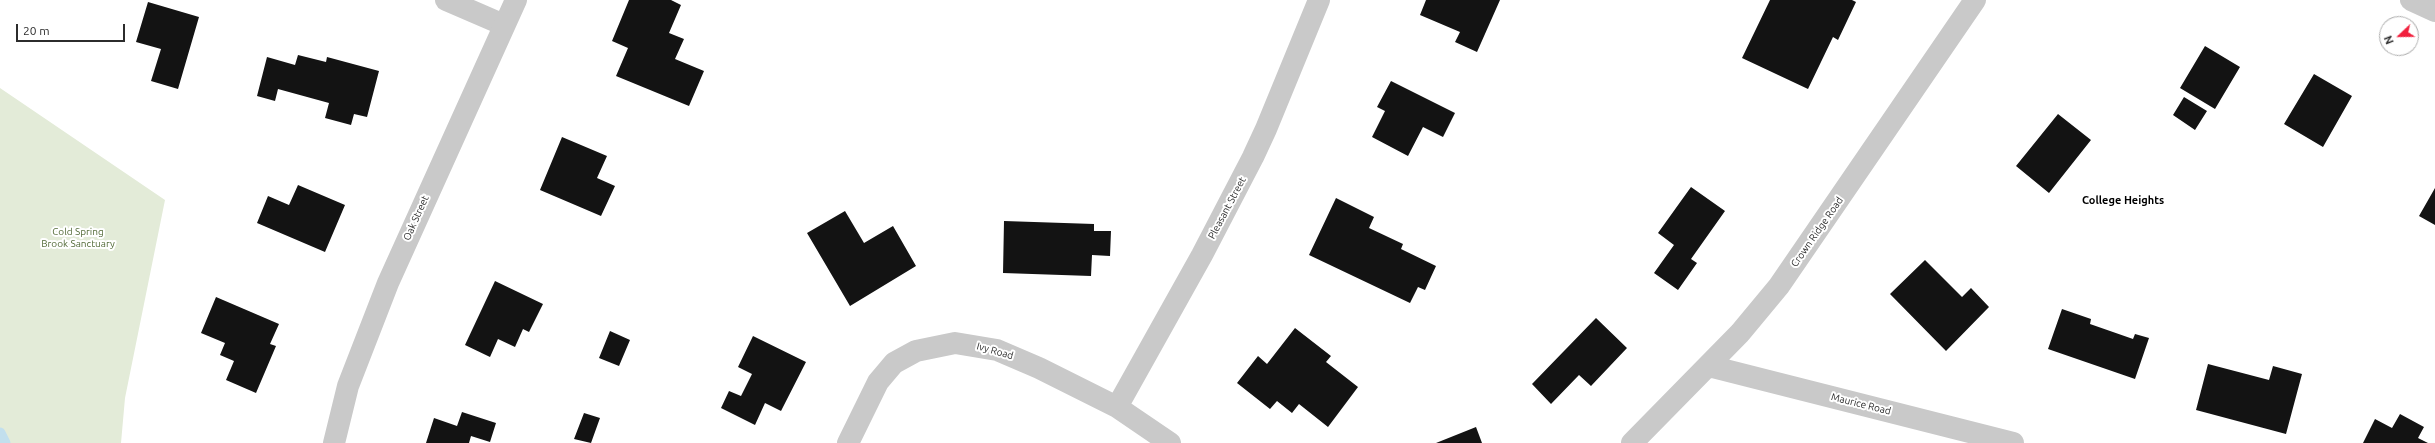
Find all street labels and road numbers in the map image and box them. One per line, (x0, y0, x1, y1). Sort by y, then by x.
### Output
street label: Pleasant Street (1206, 175, 1248, 241)
street label: Oak Street (401, 194, 431, 242)
street label: Crown Ridge Road (1788, 195, 1846, 269)
street label: Ivy Road (975, 340, 1015, 362)
street label: Maurice Road (1830, 391, 1892, 417)

